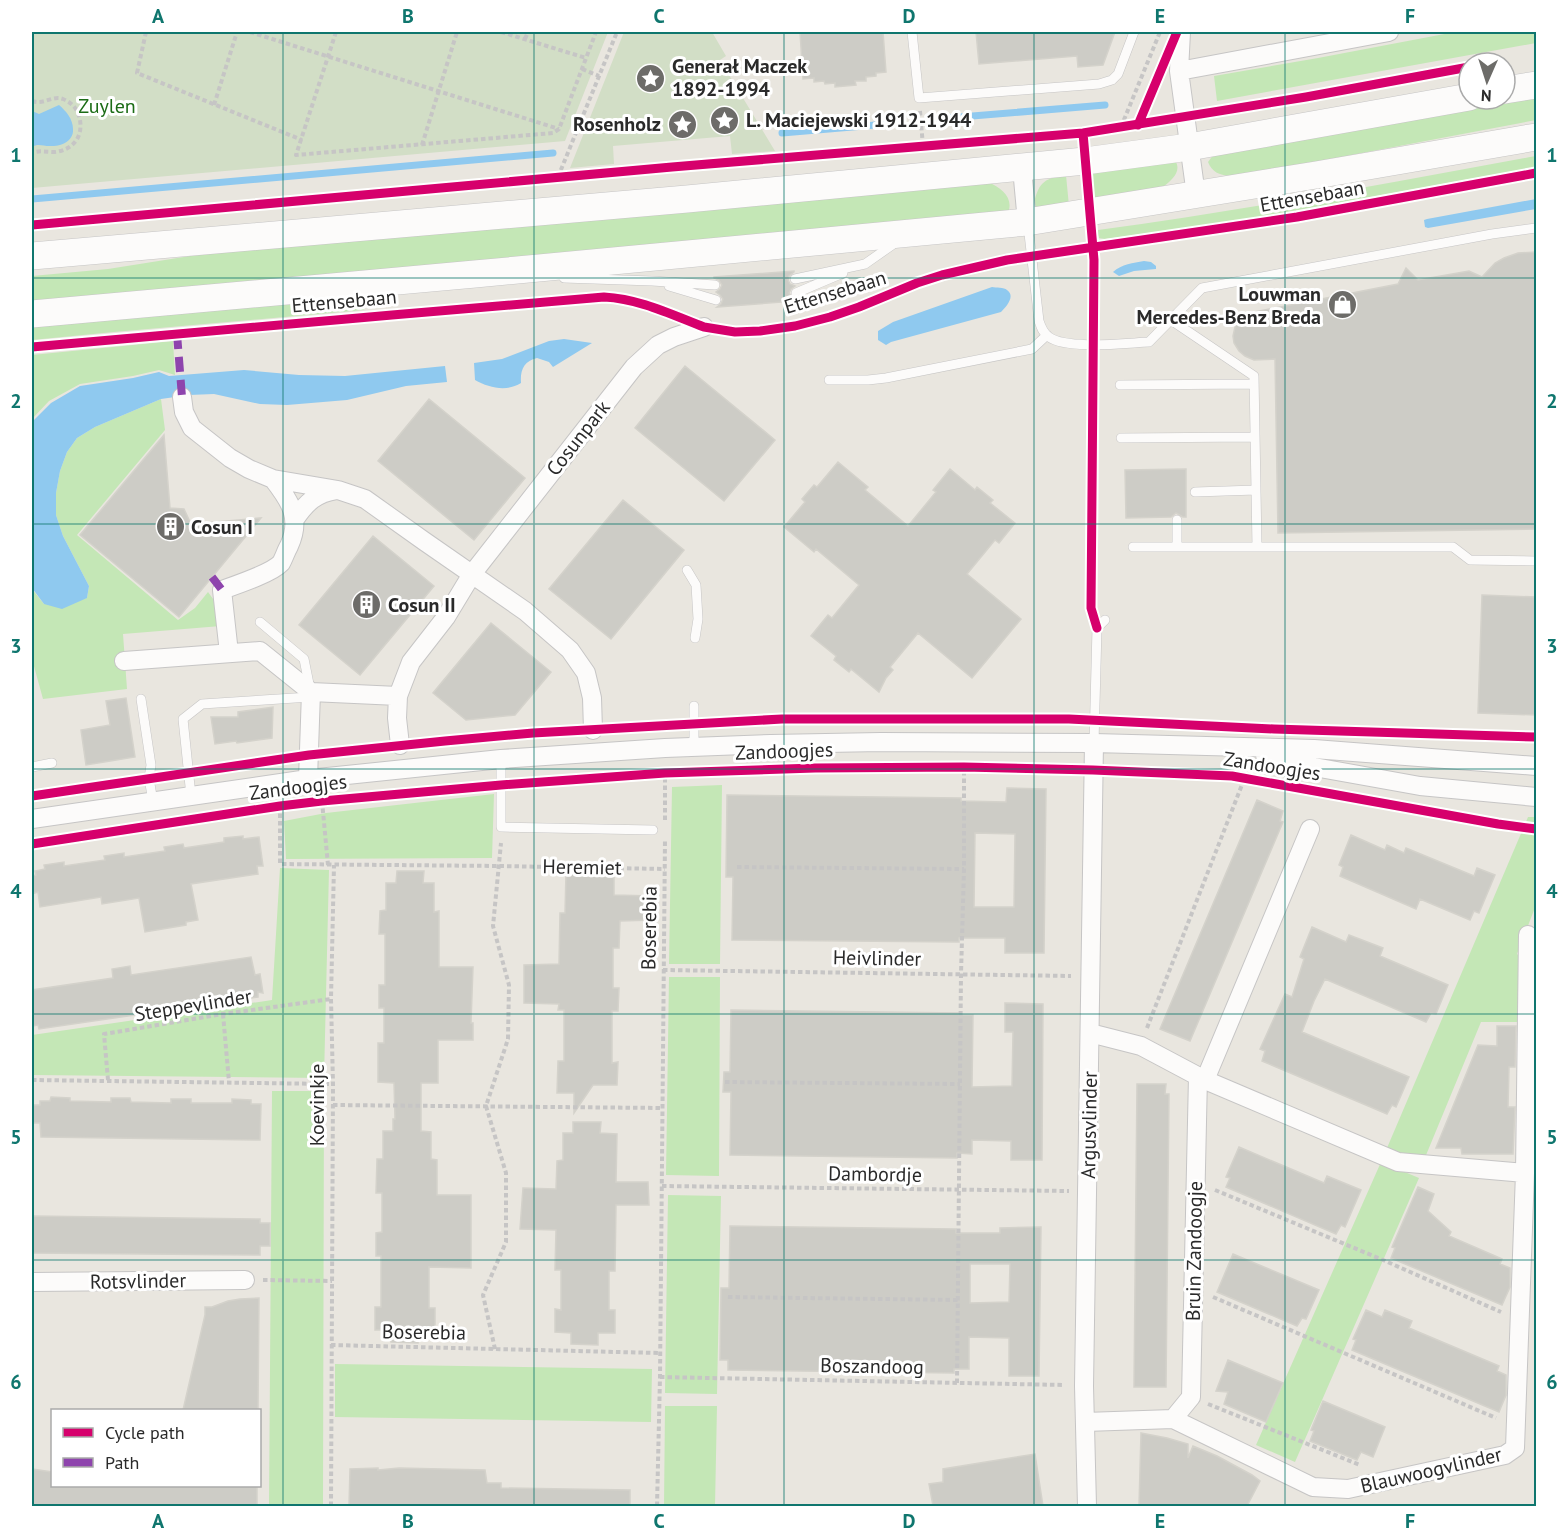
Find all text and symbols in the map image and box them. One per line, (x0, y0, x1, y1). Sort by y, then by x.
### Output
text: A (152, 3, 165, 29)
text: B (402, 3, 414, 29)
text: C (653, 3, 665, 29)
text: D (903, 3, 916, 29)
text: E (1155, 3, 1165, 29)
text: F (1405, 3, 1415, 29)
north arrow (1457, 51, 1517, 111)
place label: Generał Maczek 1892-1994 (672, 53, 807, 102)
place icon: Generał Maczek 1892-1994 (635, 62, 667, 94)
text: N (1480, 86, 1492, 106)
park label: Zuylen (78, 93, 136, 119)
place icon: L. Maciejewski 1912-1944 (709, 104, 741, 136)
place label: L. Maciejewski 1912-1944 (746, 107, 972, 133)
place icon: Rosenholz (666, 108, 698, 140)
place label: Rosenholz (573, 111, 661, 137)
text: 1 (10, 142, 22, 168)
text: 1 (1546, 142, 1558, 168)
street label: Ettensebaan (1258, 174, 1366, 218)
street label: Ettensebaan (781, 264, 889, 320)
place label: Louwman Mercedes-Benz Breda (1137, 281, 1321, 330)
street label: Ettensebaan (290, 283, 398, 319)
shop icon: Louwman Mercedes-Benz Breda (1326, 289, 1358, 321)
text: 2 (10, 388, 22, 414)
text: 2 (1546, 388, 1558, 414)
street label: Cosunpark (540, 395, 616, 481)
building icon: Cosun I (154, 511, 186, 543)
place label: Cosun I (191, 514, 253, 540)
building icon: Cosun II (351, 589, 383, 621)
place label: Cosun II (388, 592, 456, 618)
text: 3 (10, 633, 22, 659)
text: 3 (1546, 633, 1558, 659)
street label: Zandoogjes (734, 736, 834, 766)
street label: Zandoogjes (1221, 745, 1323, 787)
street label: Zandoogjes (248, 768, 348, 806)
street label: Heremiet (542, 853, 622, 881)
text: 4 (10, 878, 22, 904)
text: 4 (1546, 878, 1558, 904)
street label: Boserebia (635, 886, 663, 970)
street label: Heivlinder (833, 944, 922, 972)
street label: Steppevlinder (133, 983, 254, 1027)
street label: Koevinkje (304, 1064, 330, 1146)
street label: Argusvlinder (1075, 1071, 1103, 1179)
text: 5 (10, 1124, 22, 1150)
text: 5 (1546, 1124, 1558, 1150)
street label: Dambordje (828, 1160, 922, 1188)
street label: Bruin Zandoogje (1180, 1181, 1208, 1321)
street label: Rotsvlinder (90, 1267, 187, 1295)
street label: Boserebia (382, 1318, 466, 1346)
street label: Boszandoog (820, 1352, 924, 1380)
text: 6 (10, 1369, 22, 1395)
text: 6 (1546, 1369, 1558, 1395)
legend (51, 1409, 261, 1487)
text: Cycle path (105, 1421, 185, 1444)
street label: Blauwoogvlinder (1358, 1441, 1504, 1499)
text: Path (105, 1451, 139, 1474)
text: A (152, 1508, 165, 1534)
text: B (402, 1508, 414, 1534)
text: C (653, 1508, 665, 1534)
text: D (903, 1508, 916, 1534)
text: E (1155, 1508, 1165, 1534)
text: F (1405, 1508, 1415, 1534)

